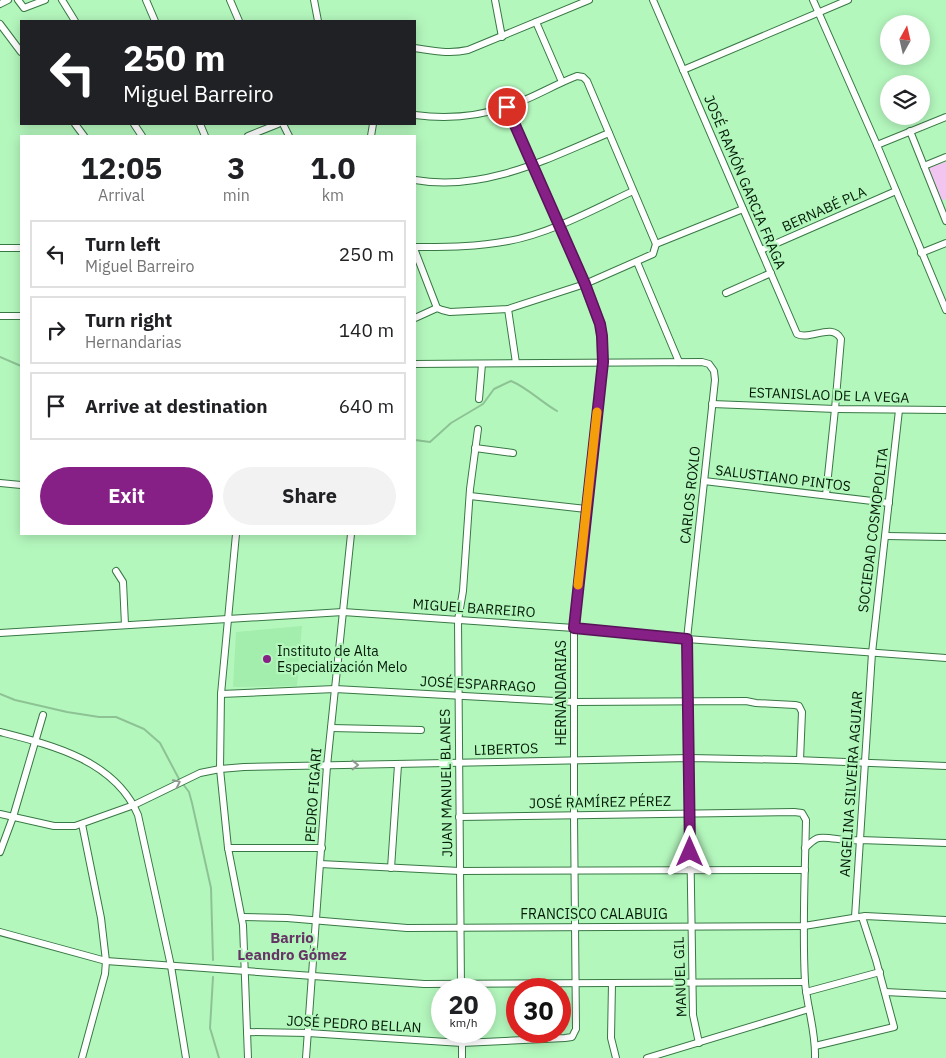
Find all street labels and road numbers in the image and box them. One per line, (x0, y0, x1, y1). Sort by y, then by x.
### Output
street label: JOSÉ RAMÓN GARCIA FRAGA (700, 92, 791, 272)
street label: BERNABÉ PLA (779, 181, 869, 236)
street label: ESTANISLAO DE LA VEGA (748, 383, 910, 407)
street label: CARLOS ROXLO (676, 445, 704, 545)
street label: SOCIEDAD COSMOPOLITA (854, 446, 892, 614)
street label: SALUSTIANO PINTOS (714, 461, 852, 495)
street label: MIGUEL BARREIRO (412, 595, 536, 621)
street label: HERNANDARIAS (552, 640, 570, 746)
street label: JOSÉ ESPARRAGO (420, 671, 537, 696)
street label: ANGELINA SILVEIRA AGUIAR (836, 690, 866, 878)
street label: JUAN MANUEL BLANES (436, 709, 456, 857)
street label: LIBERTOS (474, 739, 538, 759)
street label: PEDRO FIGARI (301, 747, 325, 843)
street label: JOSÉ RAMÍREZ PÉREZ (529, 791, 671, 812)
street label: FRANCISCO CALABUIG (520, 905, 668, 923)
street label: MANUEL GIL (670, 936, 690, 1018)
street label: JOSÉ PEDRO BELLAN (286, 1010, 422, 1037)

